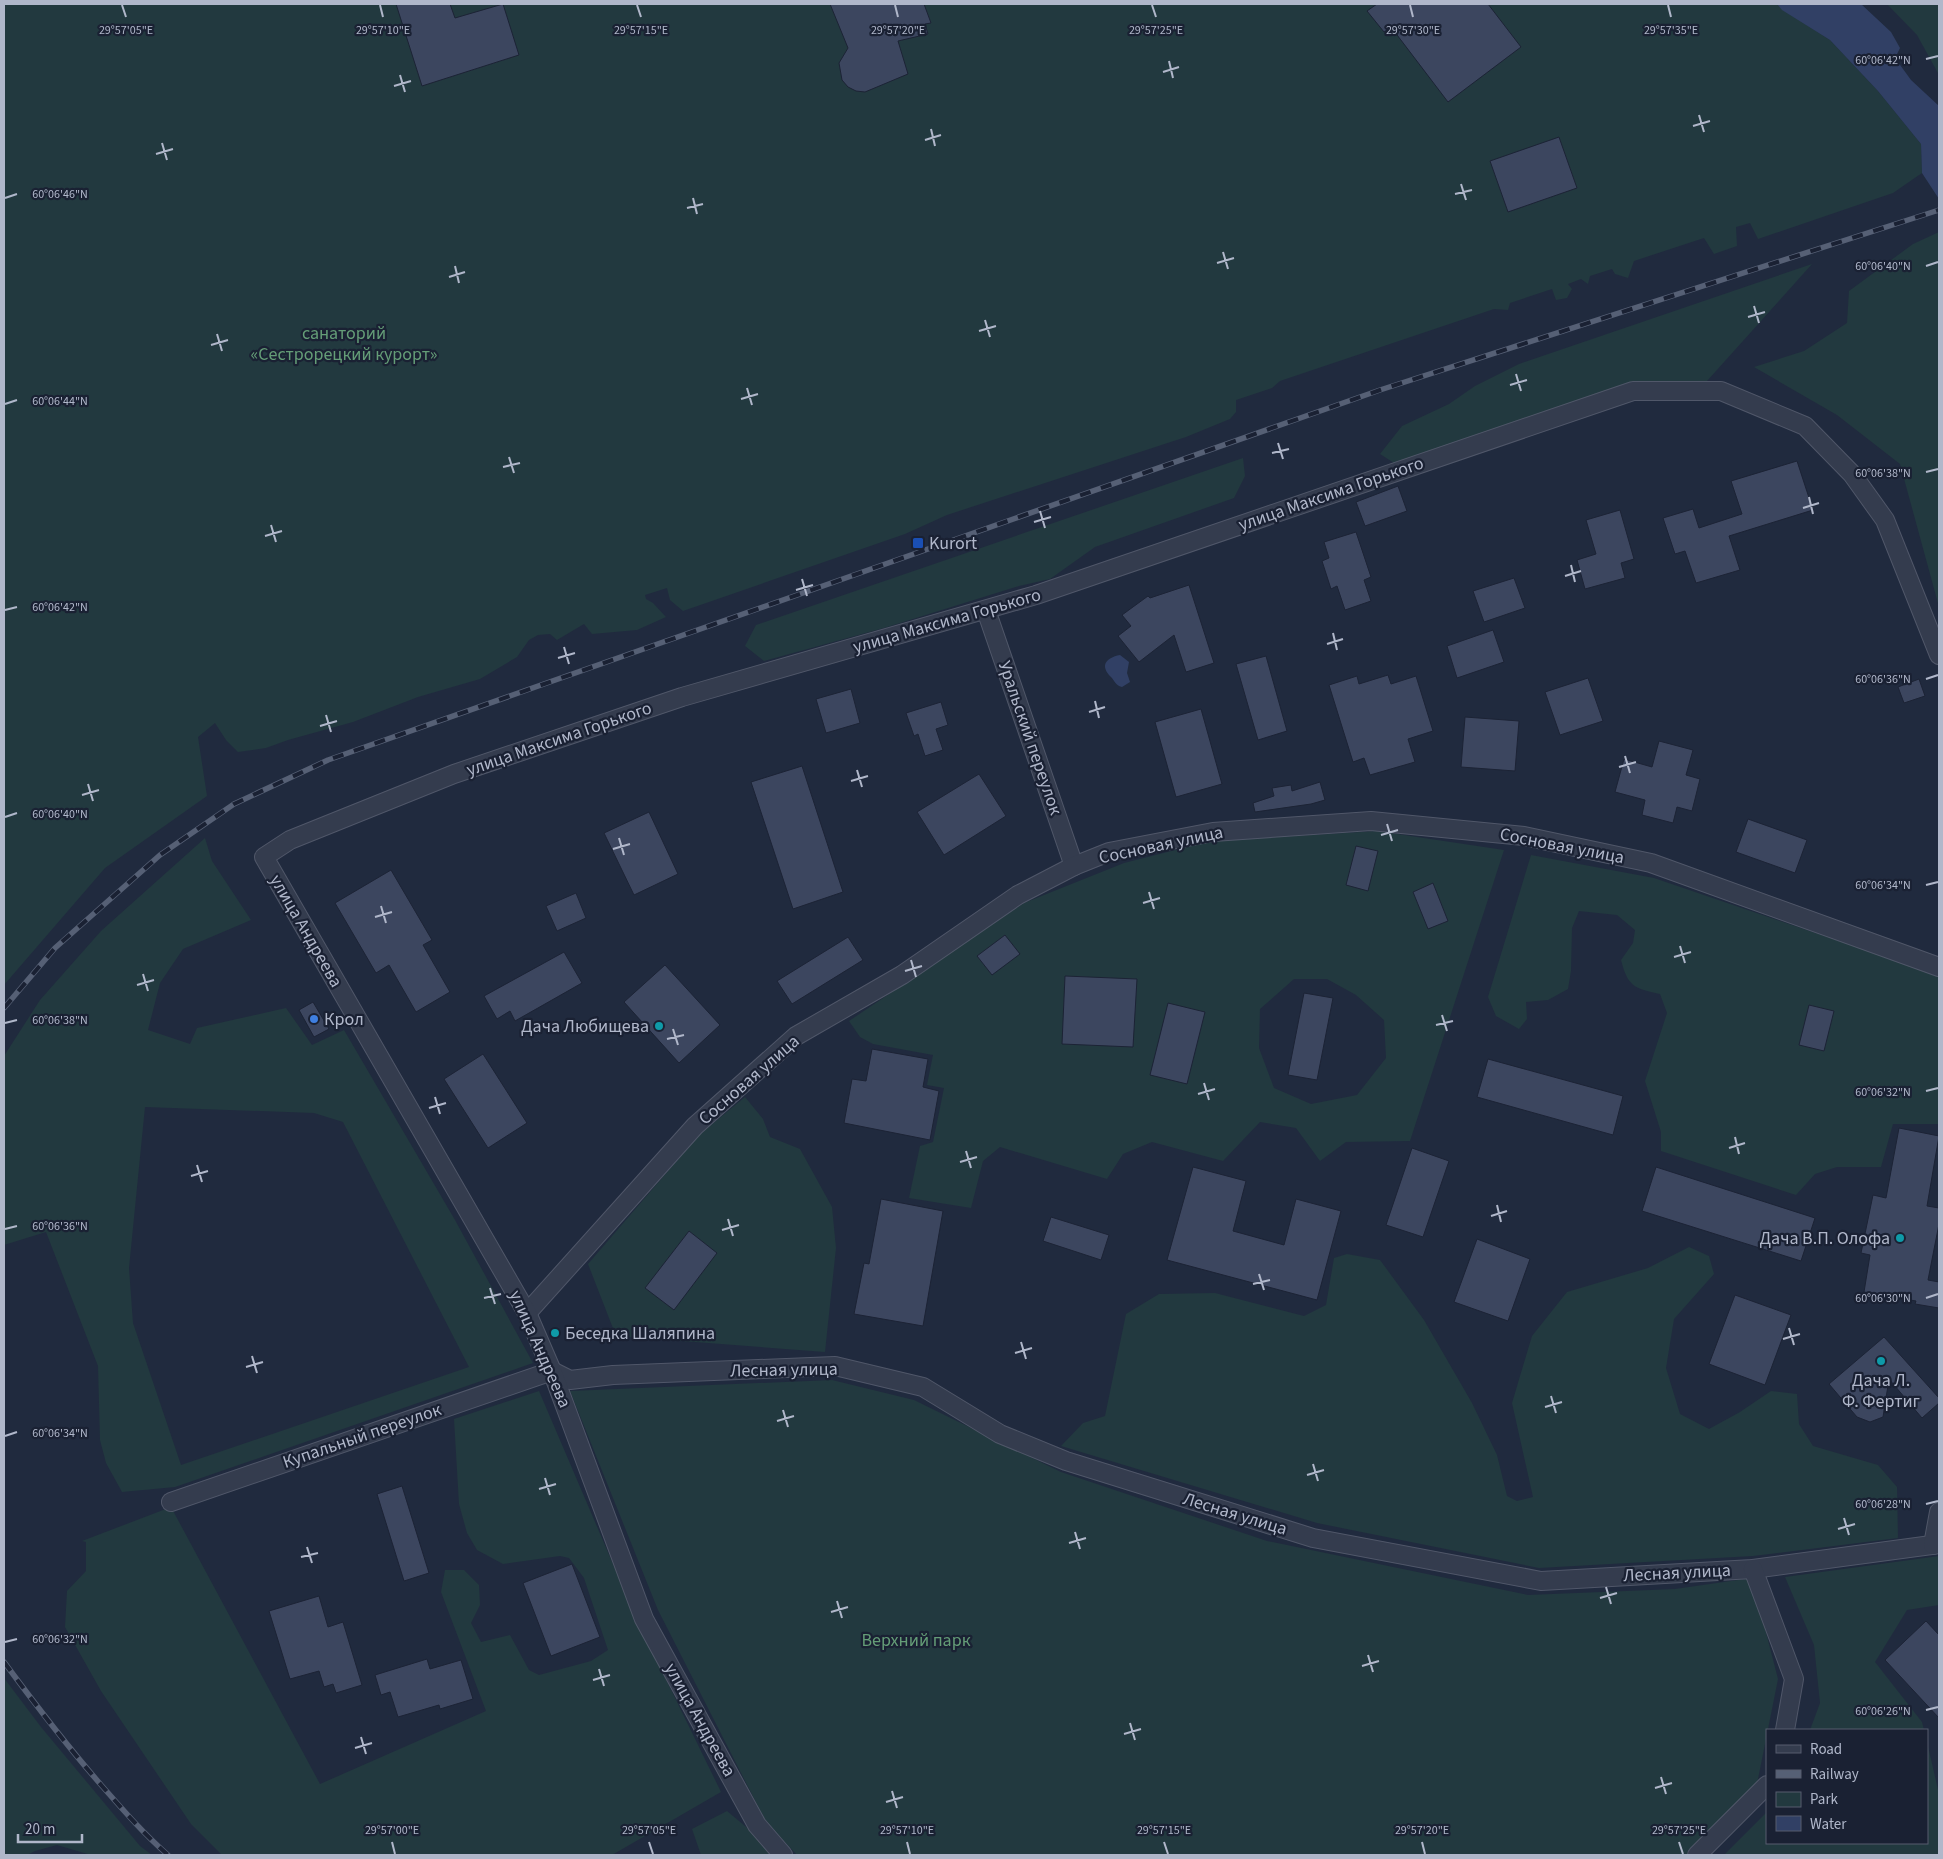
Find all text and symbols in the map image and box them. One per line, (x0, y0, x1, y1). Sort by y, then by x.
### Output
text: 29°57'05"E (99, 22, 153, 39)
text: 29°57'10"E (356, 22, 410, 39)
text: 29°57'15"E (614, 22, 668, 39)
text: 29°57'20"E (871, 22, 925, 39)
text: 29°57'25"E (1129, 22, 1183, 39)
text: 29°57'30"E (1386, 22, 1440, 39)
text: 29°57'35"E (1644, 22, 1698, 39)
text: 60°06'42"N (1855, 52, 1911, 69)
text: 60°06'46"N (32, 186, 88, 203)
text: 60°06'40"N (1855, 258, 1911, 275)
park label: санаторий «Сестрорецкий курорт» (250, 321, 438, 367)
text: 60°06'44"N (32, 393, 88, 410)
street label: улица Максима Горького (1235, 451, 1427, 537)
text: 60°06'38"N (1855, 465, 1911, 482)
place label: Kurort (929, 531, 977, 556)
marker: Kurort (911, 536, 925, 550)
street label: улица Максима Горького (850, 582, 1044, 660)
text: 60°06'42"N (32, 599, 88, 616)
street label: Уральский переулок (992, 658, 1068, 818)
text: 60°06'36"N (1855, 671, 1911, 688)
street label: улица Максима Горького (463, 696, 655, 782)
text: 60°06'40"N (32, 806, 88, 823)
street label: Сосновая улица (1097, 820, 1225, 870)
street label: Сосновая улица (1498, 822, 1626, 870)
street label: улица Андреева (264, 870, 348, 992)
text: 60°06'34"N (1855, 877, 1911, 894)
place label: Крол (324, 1007, 364, 1032)
text: 60°06'38"N (32, 1012, 88, 1029)
marker: Крол (308, 1013, 320, 1025)
place label: Дача Любищева (521, 1014, 649, 1039)
marker: Дача Любищева (653, 1020, 665, 1032)
street label: Сосновая улица (693, 1029, 805, 1131)
text: 60°06'32"N (1855, 1084, 1911, 1101)
text: 60°06'36"N (32, 1218, 88, 1235)
place label: Дача В.П. Олофа (1759, 1226, 1890, 1251)
marker: Дача В.П. Олофа (1894, 1232, 1906, 1244)
street label: улица Андреева (503, 1286, 577, 1412)
text: 60°06'30"N (1855, 1290, 1911, 1307)
place label: Беседка Шаляпина (565, 1321, 715, 1346)
marker: Беседка Шаляпина (549, 1327, 561, 1339)
marker: Дача Л. Ф. Фертиг (1875, 1355, 1887, 1367)
street label: Лесная улица (730, 1357, 838, 1383)
place label: Дача Л. Ф. Фертиг (1842, 1368, 1920, 1414)
street label: Купальный переулок (279, 1397, 445, 1475)
text: 60°06'34"N (32, 1425, 88, 1442)
street label: Лесная улица (1180, 1486, 1290, 1542)
text: 60°06'28"N (1855, 1496, 1911, 1513)
street label: Лесная улица (1623, 1558, 1731, 1588)
park label: Верхний парк (861, 1628, 971, 1653)
text: 60°06'32"N (32, 1631, 88, 1648)
street label: улица Андреева (658, 1659, 742, 1781)
text: 60°06'26"N (1855, 1703, 1911, 1720)
legend (1766, 1729, 1928, 1844)
text: Road (1810, 1739, 1842, 1760)
text: Railway (1810, 1764, 1859, 1785)
text: Park (1810, 1789, 1839, 1810)
scale bar (18, 1812, 81, 1844)
text: Water (1810, 1814, 1847, 1835)
text: 20 m (25, 1819, 55, 1840)
text: 29°57'00"E (365, 1822, 419, 1839)
text: 29°57'05"E (622, 1822, 676, 1839)
text: 29°57'10"E (880, 1822, 934, 1839)
text: 29°57'15"E (1137, 1822, 1191, 1839)
text: 29°57'20"E (1395, 1822, 1449, 1839)
text: 29°57'25"E (1652, 1822, 1706, 1839)

